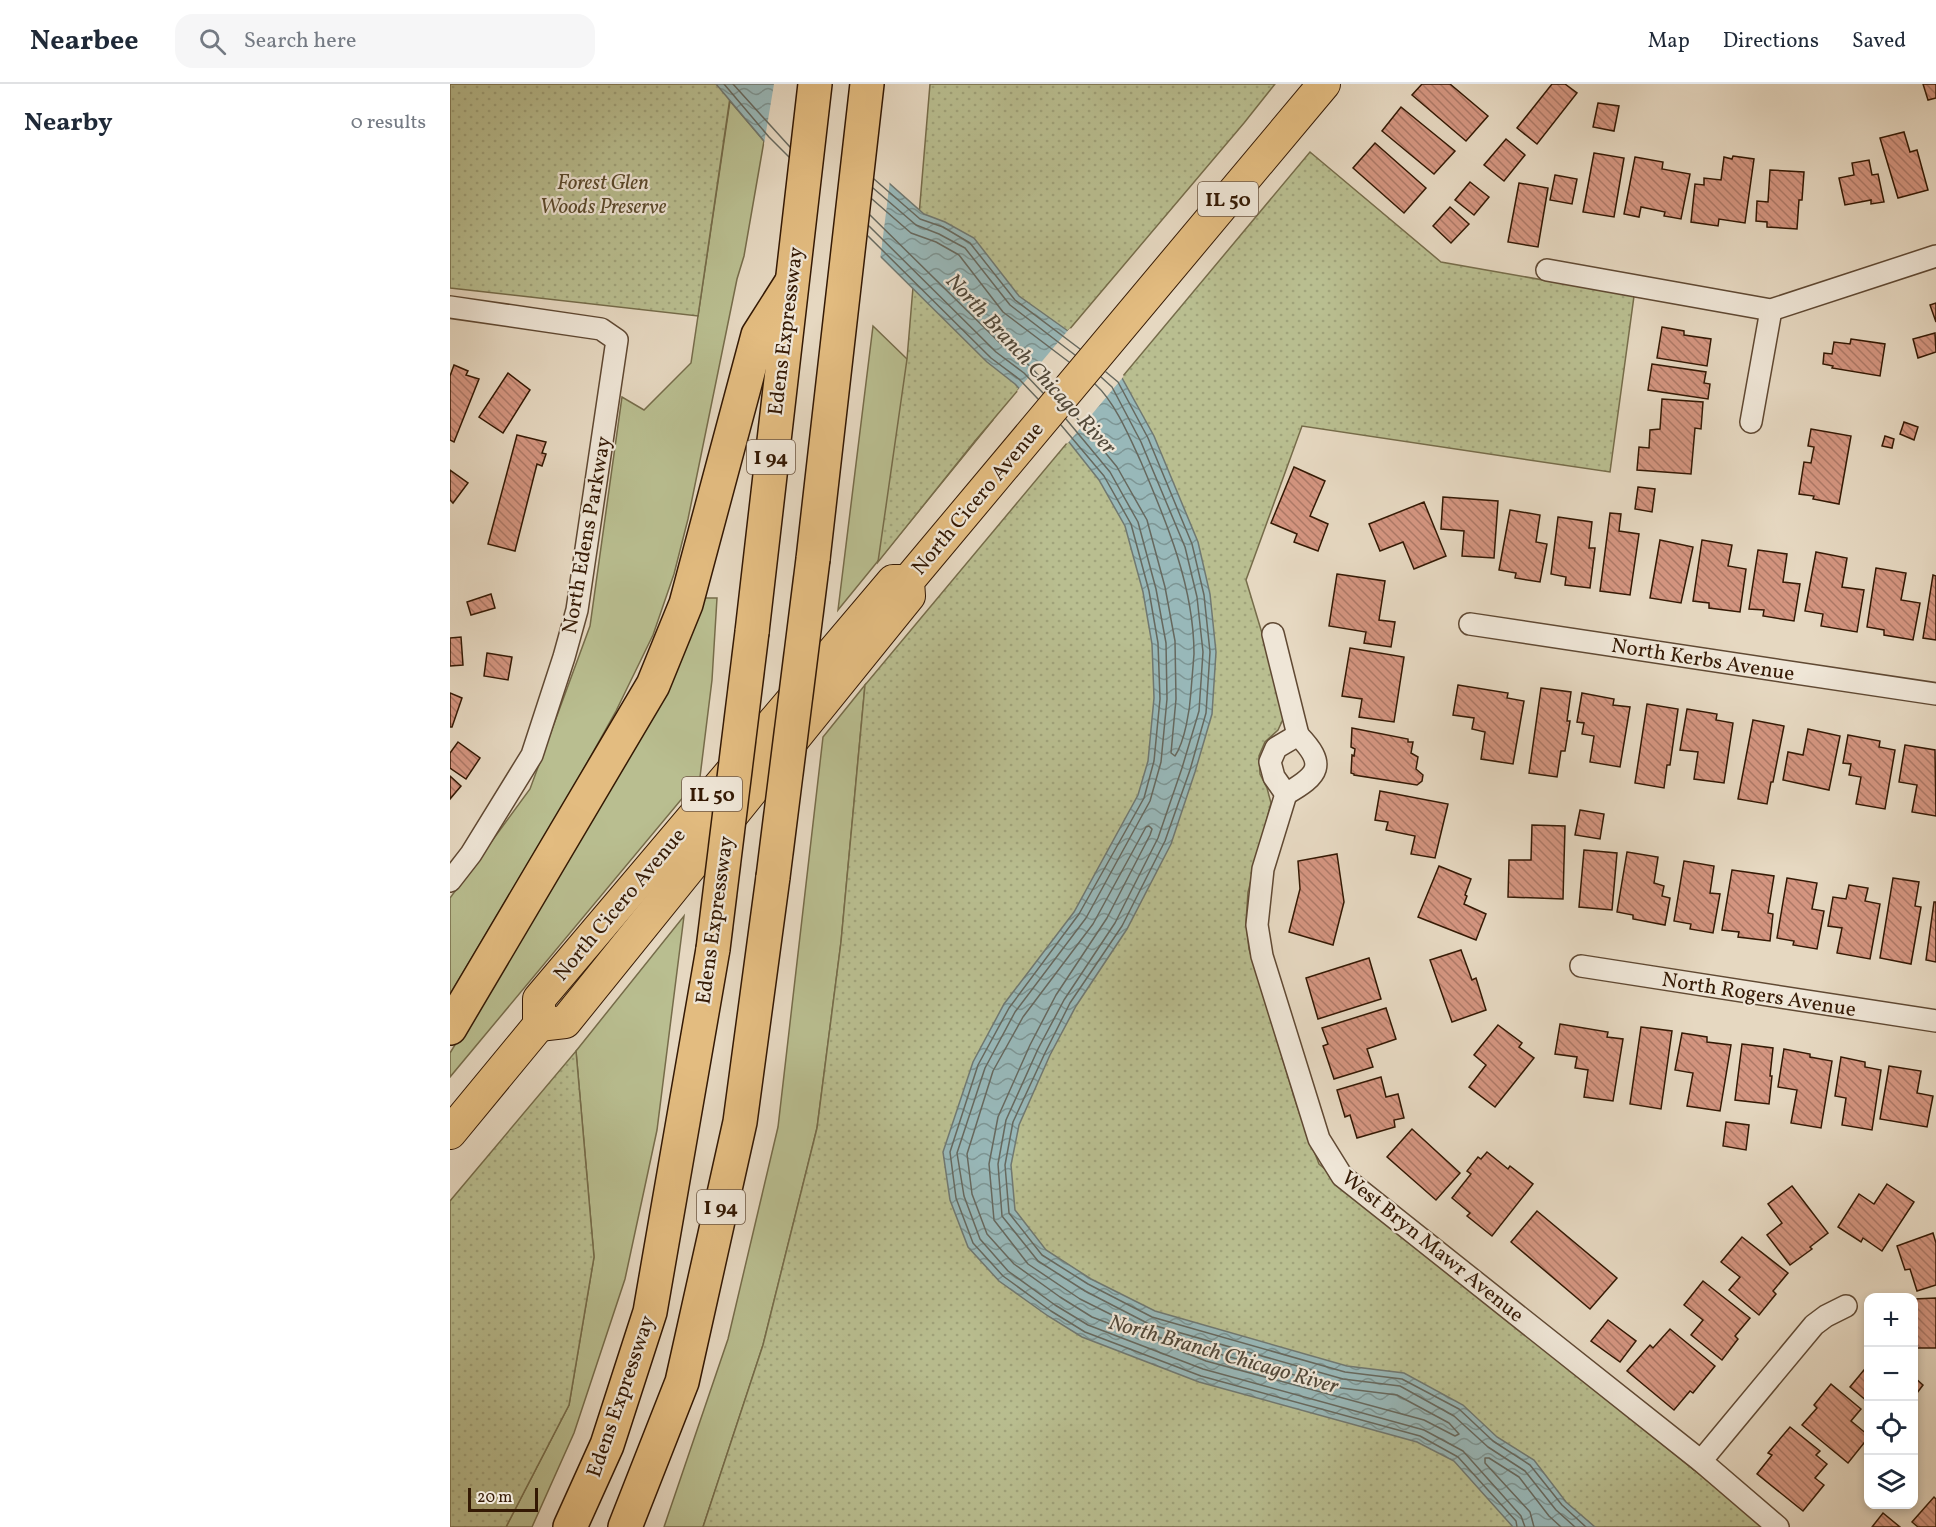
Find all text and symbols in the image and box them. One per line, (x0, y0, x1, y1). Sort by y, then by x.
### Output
search box (175, 14, 595, 68)
text: Nearbee (30, 22, 139, 61)
icon: search (196, 25, 229, 58)
text: Search here (244, 26, 356, 57)
text: Map (1648, 27, 1690, 56)
text: Directions (1723, 27, 1819, 56)
text: Saved (1852, 27, 1906, 56)
text: Nearby (24, 105, 113, 141)
text: 0 results (351, 109, 426, 137)
park label: Forest Glen Woods Preserve (540, 169, 667, 222)
road number: IL 50 (1198, 182, 1258, 216)
street label: Edens Expressway (762, 245, 811, 417)
water label: North Branch Chicago River (938, 267, 1123, 463)
street label: North Cicero Avenue (905, 416, 1051, 582)
street label: North Edens Parkway (556, 434, 619, 636)
road number: I 94 (747, 440, 795, 474)
street label: North Kerbs Avenue (1609, 632, 1797, 689)
road number: IL 50 (682, 777, 742, 811)
street label: North Cicero Avenue (547, 822, 693, 988)
street label: Edens Expressway (689, 834, 742, 1006)
street label: North Rogers Avenue (1660, 966, 1858, 1025)
street label: West Bryn Mawr Avenue (1335, 1164, 1529, 1330)
road number: I 94 (697, 1190, 745, 1224)
map controls (1864, 1293, 1918, 1509)
button: + (1864, 1293, 1918, 1347)
water label: North Branch Chicago River (1105, 1308, 1343, 1403)
street label: Edens Expressway (580, 1311, 663, 1481)
button: − (1864, 1347, 1918, 1401)
button: locate (1864, 1401, 1918, 1455)
button: layers (1864, 1455, 1918, 1509)
scale bar (468, 1485, 538, 1512)
text: 20 m (477, 1487, 512, 1509)

